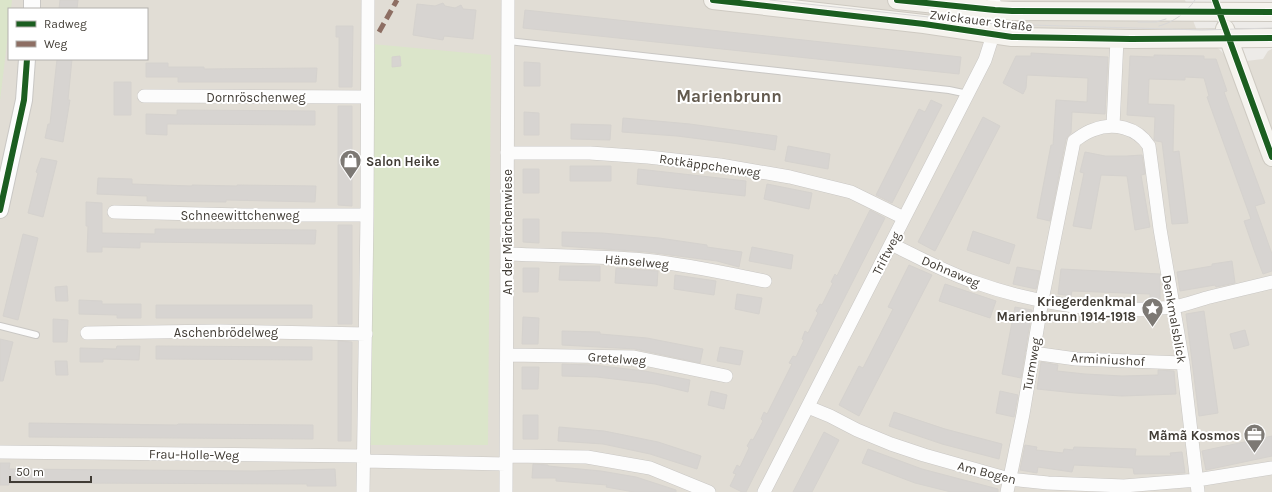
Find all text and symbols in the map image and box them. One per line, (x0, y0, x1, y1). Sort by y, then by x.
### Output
street label: Zwickauer Straße (929, 7, 1034, 34)
legend (8, 8, 148, 60)
text: Radweg (44, 17, 87, 31)
text: Weg (44, 37, 68, 51)
district label: Marienbrunn (676, 86, 782, 106)
street label: Dornröschenweg (206, 90, 306, 105)
shop icon: Salon Heike (337, 148, 363, 181)
street label: Rotkäppchenweg (658, 151, 762, 180)
place label: Salon Heike (366, 154, 440, 169)
street label: An der Märchenwiese (500, 169, 515, 295)
street label: Schneewittchenweg (180, 208, 300, 223)
street label: Triftweg (869, 228, 904, 278)
street label: Hänselweg (604, 251, 670, 272)
street label: Dohnaweg (919, 252, 983, 291)
street label: Denkmalsblick (1159, 274, 1190, 364)
place label: Kriegerdenkmal Marienbrunn 1914-1918 (997, 294, 1136, 324)
place icon: Kriegerdenkmal Marienbrunn 1914-1918 (1139, 295, 1165, 328)
street label: Aschenbrödelweg (174, 325, 279, 340)
street label: Turmweg (1019, 336, 1044, 392)
street label: Gretelweg (587, 349, 647, 368)
street label: Arminiushof (1071, 350, 1146, 369)
office icon: Mãmã Kosmos (1242, 422, 1268, 455)
place label: Mãmã Kosmos (1149, 428, 1240, 443)
street label: Frau-Holle-Weg (149, 446, 240, 463)
scale bar (10, 458, 91, 484)
street label: Am Bogen (956, 458, 1018, 487)
text: 50 m (16, 465, 44, 479)

